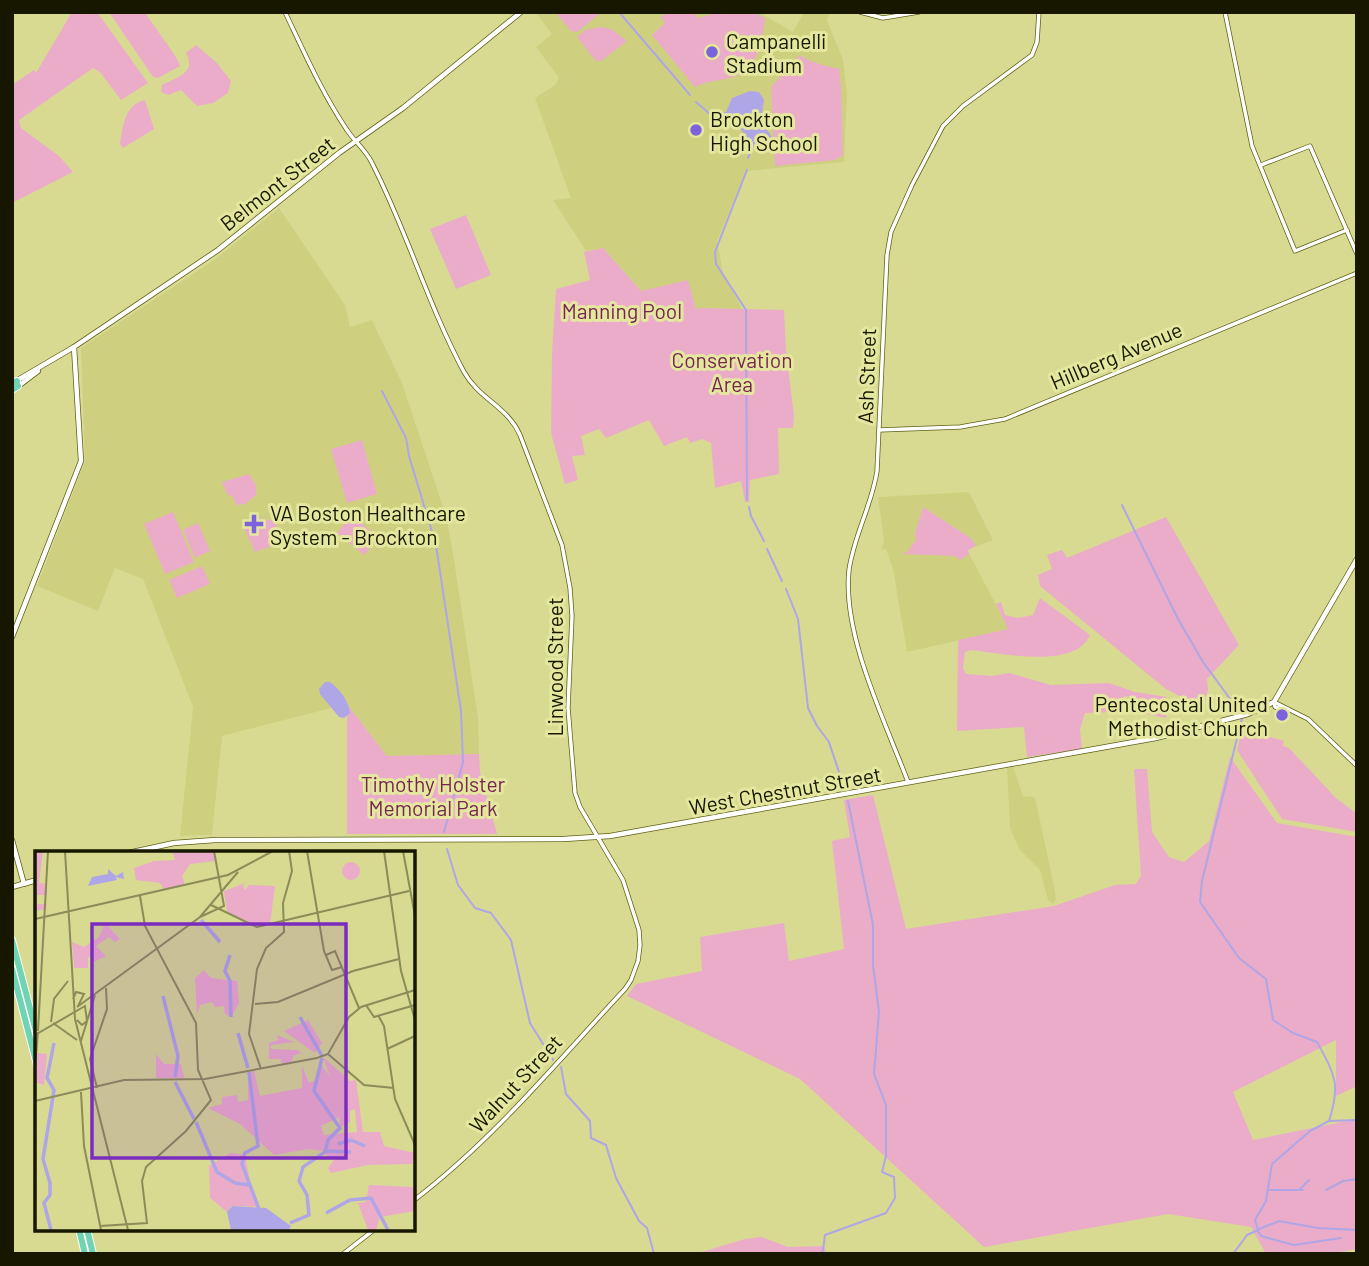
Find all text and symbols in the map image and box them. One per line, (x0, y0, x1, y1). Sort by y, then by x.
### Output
place label: Campanelli Stadium (726, 28, 826, 77)
marker: Campanelli Stadium (704, 44, 720, 60)
place label: Brockton High School (710, 106, 818, 155)
marker: Brockton High School (688, 122, 704, 138)
street label: Belmont Street (215, 131, 339, 235)
park label: Manning Pool (562, 298, 682, 323)
street label: Hillberg Avenue (1046, 316, 1186, 394)
street label: Ash Street (852, 328, 880, 424)
park label: Conservation Area (671, 347, 793, 396)
place label: VA Boston Healthcare System - Brockton (270, 500, 466, 549)
marker: VA Boston Healthcare System - Brockton (244, 514, 264, 534)
street label: Linwood Street (542, 597, 567, 737)
place label: Pentecostal United Methodist Church (1095, 691, 1268, 740)
marker: Pentecostal United Methodist Church (1274, 707, 1290, 723)
street label: West Chestnut Street (687, 761, 883, 819)
park label: Timothy Holster Memorial Park (361, 771, 506, 820)
inset map (35, 851, 415, 1231)
street label: Walnut Street (463, 1029, 567, 1137)

